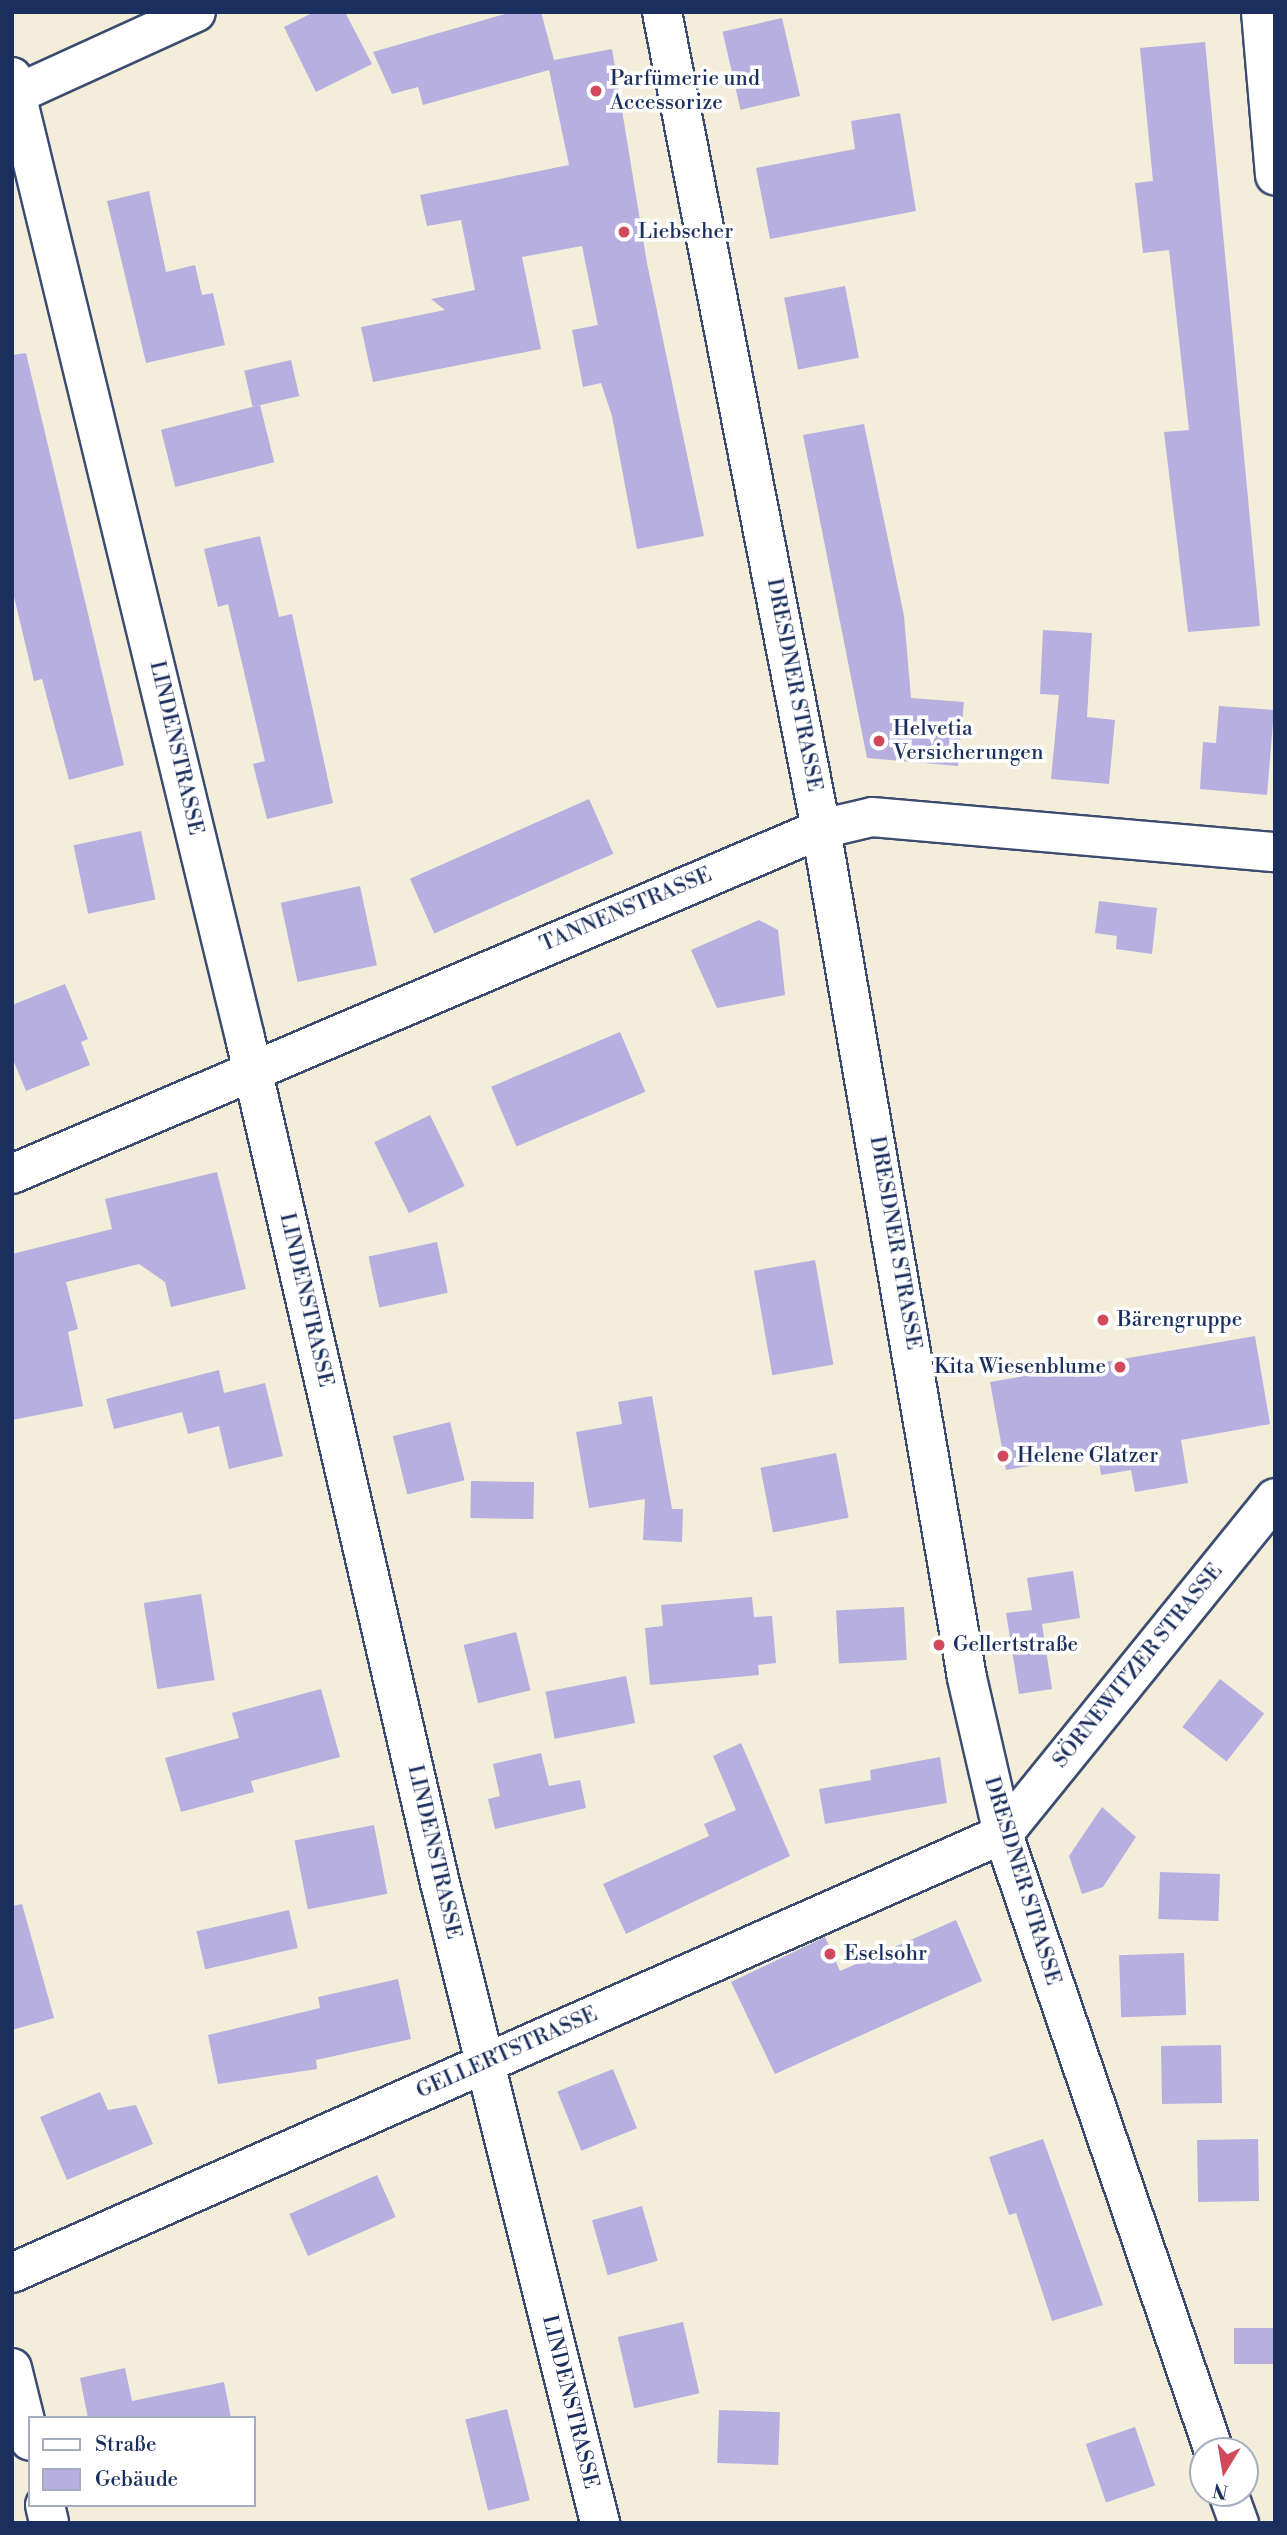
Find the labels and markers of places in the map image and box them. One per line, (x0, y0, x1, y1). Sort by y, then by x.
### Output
place label: Parfümerie und Accessorize (610, 66, 760, 116)
marker: Parfümerie und Accessorize (588, 83, 604, 99)
place label: Liebscher (638, 219, 733, 245)
marker: Liebscher (616, 224, 632, 240)
place label: Helvetia Versicherungen (893, 716, 1043, 766)
marker: Helvetia Versicherungen (871, 733, 887, 749)
place label: Bärengruppe (1117, 1307, 1242, 1333)
marker: Bärengruppe (1095, 1312, 1111, 1328)
place label: Kita Wiesenblume (934, 1354, 1106, 1380)
marker: Kita Wiesenblume (1112, 1359, 1128, 1375)
place label: Helene Glatzer (1017, 1443, 1158, 1469)
marker: Helene Glatzer (995, 1448, 1011, 1464)
place label: Gellertstraße (953, 1632, 1078, 1658)
marker: Gellertstraße (931, 1637, 947, 1653)
place label: Eselsohr (844, 1941, 927, 1967)
marker: Eselsohr (822, 1946, 838, 1962)

